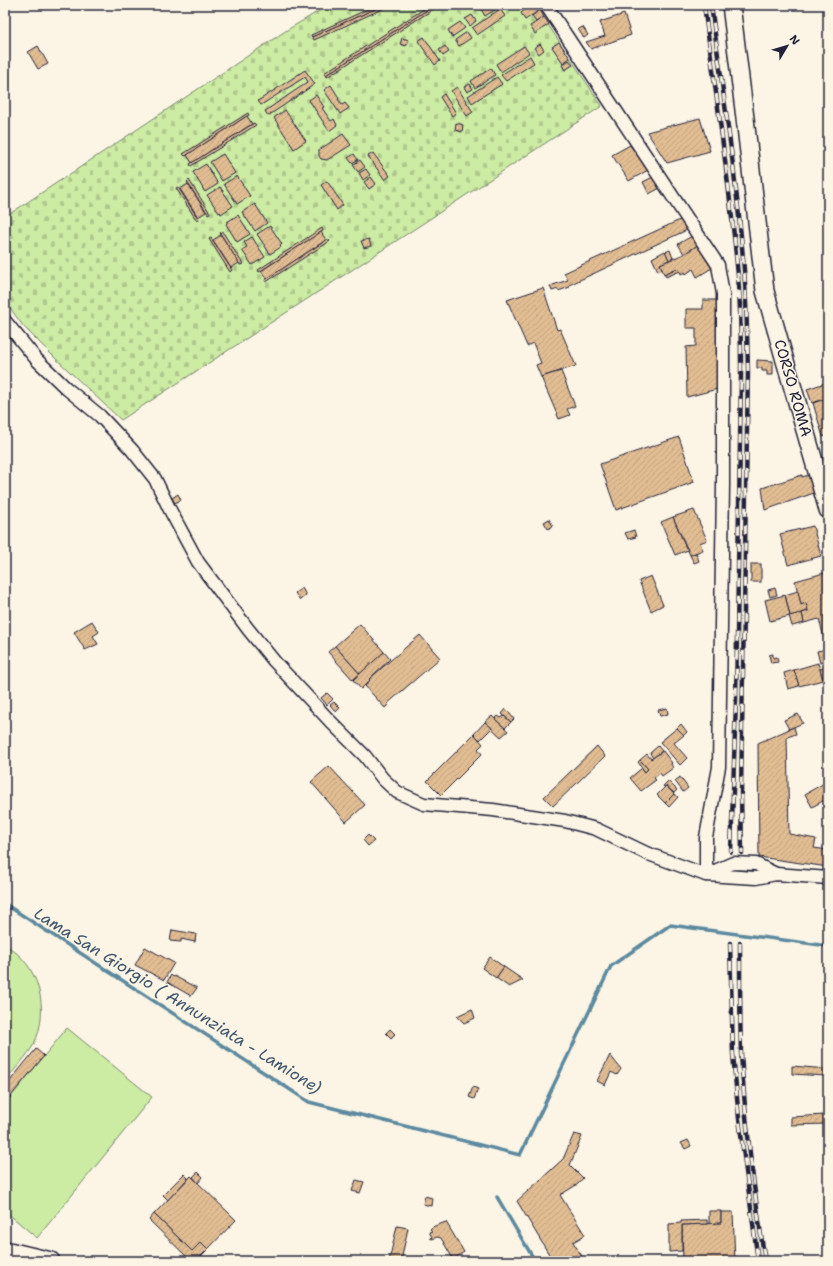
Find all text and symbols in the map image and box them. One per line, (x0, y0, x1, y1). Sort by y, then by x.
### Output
north arrow (767, 26, 807, 66)
text: N (786, 32, 803, 48)
street label: CORSO ROMA (770, 337, 816, 439)
water label: Lama San Giorgio ( Annunziata - Lamione) (30, 903, 325, 1098)

